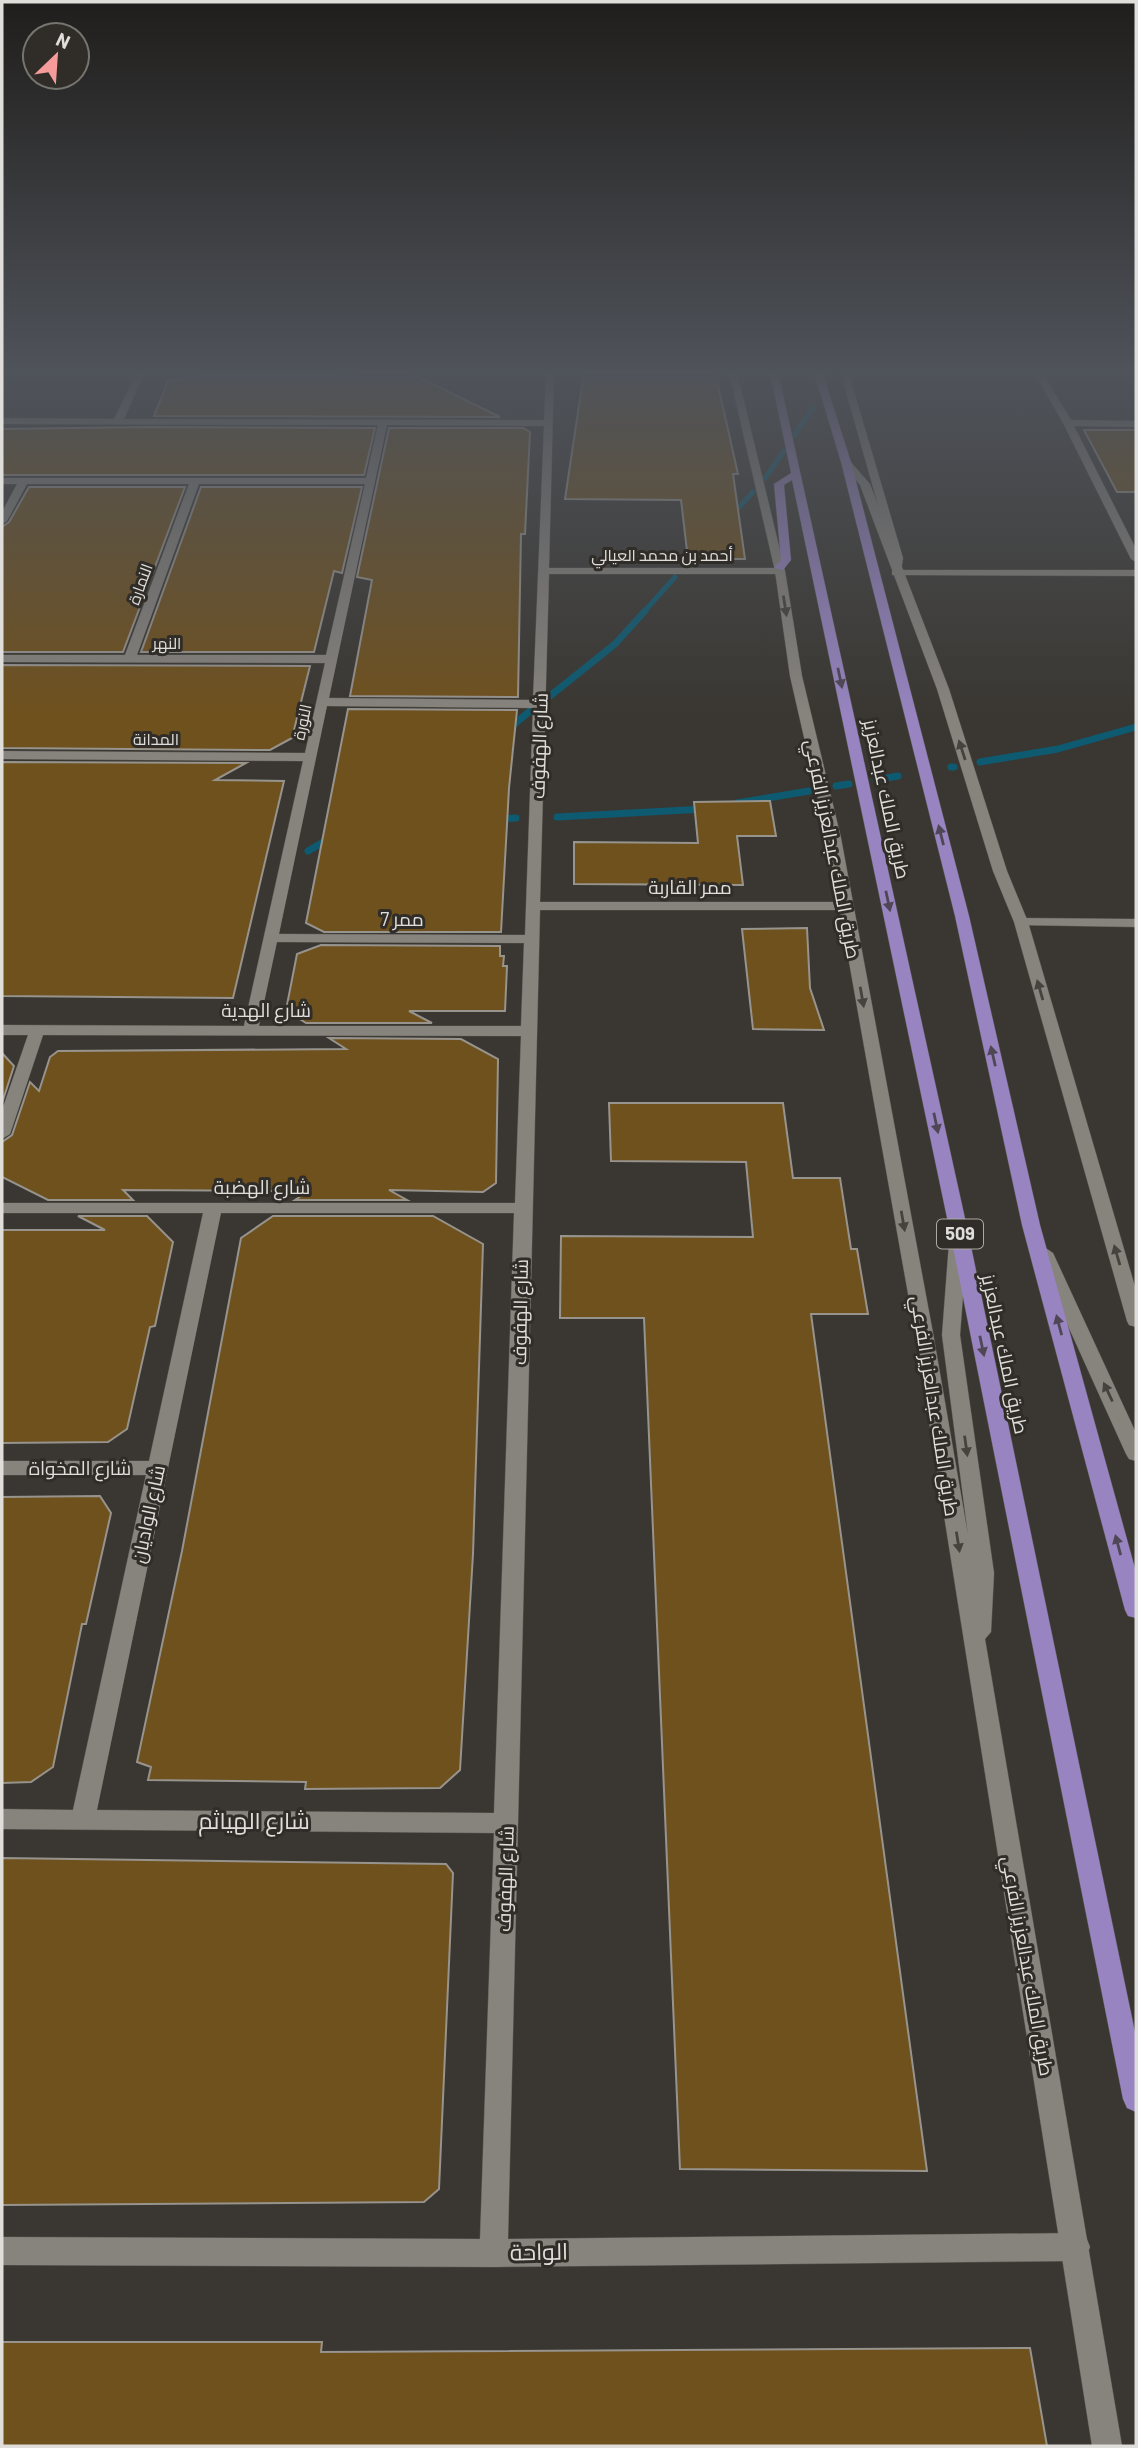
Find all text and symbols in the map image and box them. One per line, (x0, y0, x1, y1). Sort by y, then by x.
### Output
north arrow (21, 21, 91, 91)
text: N (53, 27, 74, 53)
street label: أحمد بن محمد العيالي (591, 545, 733, 569)
street label: النمارة (123, 561, 157, 607)
one-way arrow (780, 595, 791, 617)
street label: النهر (152, 633, 181, 654)
one-way arrow (834, 667, 845, 689)
street label: شارع الهفوف (525, 692, 555, 800)
street label: النورة (288, 702, 316, 742)
street label: طريق الملك عبدالعزيز (857, 716, 916, 881)
street label: المدانة (133, 729, 179, 748)
street label: طريق الملك عبدالعزيز الفرعي (797, 737, 866, 961)
one-way arrow (957, 739, 967, 760)
one-way arrow (935, 824, 946, 846)
street label: ممر القاربة (648, 875, 732, 899)
one-way arrow (882, 890, 893, 912)
street label: ممر 7 (380, 907, 424, 931)
one-way arrow (1035, 979, 1045, 1000)
one-way arrow (857, 986, 868, 1008)
street label: شارع الهدية (221, 998, 311, 1024)
one-way arrow (988, 1045, 999, 1067)
one-way arrow (930, 1112, 941, 1134)
street label: شارع الهضبة (214, 1175, 310, 1201)
one-way arrow (898, 1210, 909, 1232)
road number: 509 (937, 1219, 983, 1248)
one-way arrow (1112, 1244, 1122, 1265)
street label: شارع الهفوف (507, 1259, 535, 1365)
street label: طريق الملك عبدالعزيز (975, 1271, 1034, 1436)
street label: طريق الملك عبدالعزيز الفرعي (903, 1294, 964, 1518)
one-way arrow (1053, 1314, 1063, 1335)
one-way arrow (977, 1335, 988, 1357)
one-way arrow (1102, 1382, 1114, 1402)
one-way arrow (961, 1436, 972, 1458)
street label: شارع المخواة (29, 1456, 131, 1482)
street label: شارع الواديان (126, 1463, 172, 1566)
one-way arrow (953, 1531, 964, 1553)
one-way arrow (1113, 1534, 1123, 1555)
street label: شارع الهياثم (198, 1806, 310, 1837)
street label: شارع الهفوف (491, 1825, 521, 1933)
street label: طريق الملك عبدالعزيز الفرعي (994, 1854, 1059, 2078)
street label: الواحة (510, 2236, 568, 2266)

